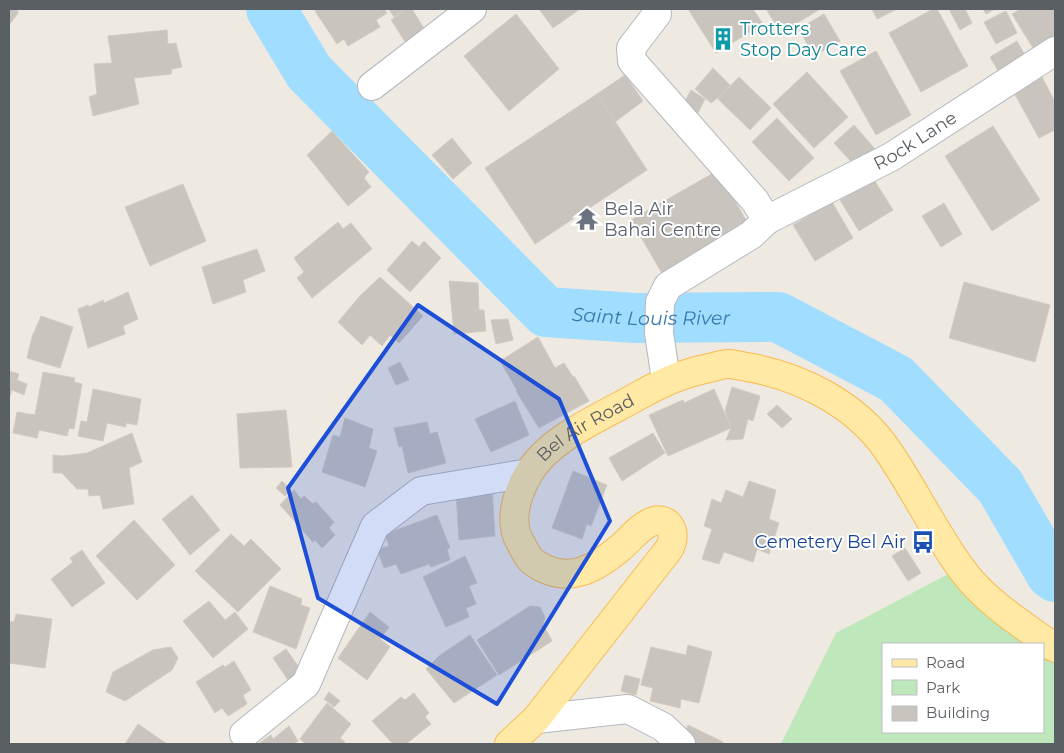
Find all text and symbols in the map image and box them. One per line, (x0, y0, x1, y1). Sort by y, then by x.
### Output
place label: Trotters Stop Day Care (740, 18, 867, 61)
building icon: Trotters Stop Day Care (710, 26, 736, 52)
street label: Rock Lane (870, 106, 961, 175)
place label: Bela Air Bahai Centre (604, 198, 721, 241)
temple icon: Bela Air Bahai Centre (574, 206, 600, 232)
water label: Saint Louis River (571, 303, 731, 330)
street label: Bel Air Road (532, 389, 638, 466)
bus stop icon: Cemetery Bel Air (910, 529, 936, 555)
place label: Cemetery Bel Air (754, 531, 906, 553)
legend (882, 643, 1044, 733)
text: Road (926, 653, 965, 672)
text: Park (926, 678, 960, 697)
text: Building (926, 703, 990, 722)

